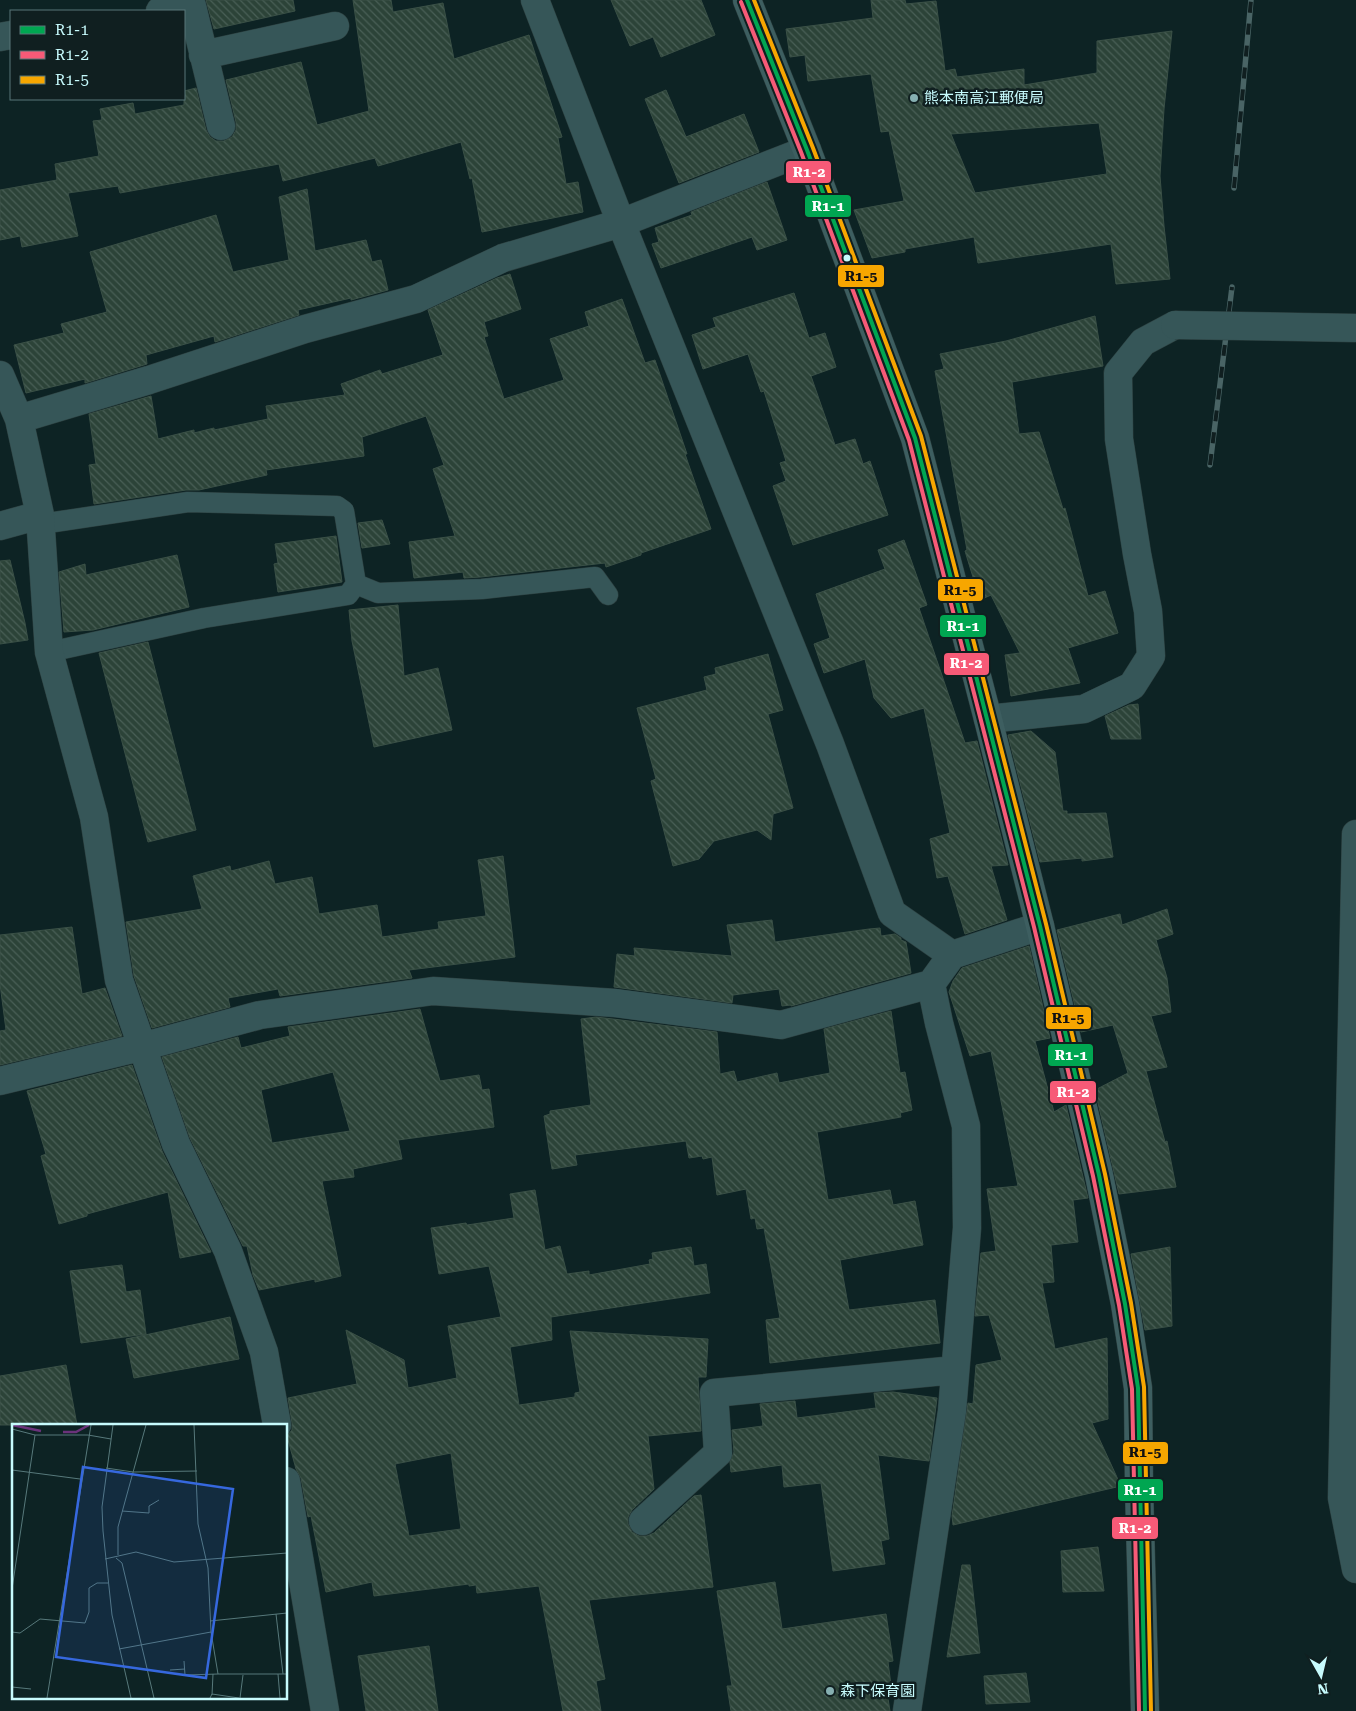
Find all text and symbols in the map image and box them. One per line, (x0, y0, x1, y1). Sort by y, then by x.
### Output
legend (10, 10, 185, 100)
text: R1-1 (55, 21, 89, 39)
text: R1-2 (55, 46, 89, 64)
text: R1-5 (55, 71, 89, 89)
place label: 熊本南高江郵便局 (924, 89, 1044, 107)
marker: 熊本南高江郵便局 (908, 92, 920, 104)
line badge: R1-2 (785, 160, 832, 184)
text: R1-2 (793, 164, 825, 180)
line badge: R1-1 (804, 194, 852, 218)
text: R1-1 (812, 198, 844, 214)
unlabelled marker (842, 253, 852, 263)
line badge: R1-5 (837, 264, 885, 288)
text: R1-5 (845, 268, 877, 284)
line badge: R1-5 (937, 578, 984, 602)
text: R1-5 (944, 582, 976, 598)
line badge: R1-1 (939, 614, 987, 638)
text: R1-1 (947, 618, 979, 634)
line badge: R1-2 (943, 652, 990, 676)
text: R1-2 (950, 655, 982, 671)
line badge: R1-5 (1045, 1006, 1092, 1030)
text: R1-5 (1052, 1010, 1084, 1026)
line badge: R1-1 (1047, 1043, 1094, 1067)
text: R1-1 (1055, 1047, 1087, 1063)
line badge: R1-2 (1049, 1080, 1097, 1104)
text: R1-2 (1057, 1084, 1089, 1100)
inset map (12, 1424, 288, 1698)
line badge: R1-5 (1122, 1441, 1169, 1465)
text: R1-5 (1129, 1444, 1161, 1460)
line badge: R1-1 (1117, 1478, 1164, 1502)
text: R1-1 (1124, 1482, 1156, 1498)
line badge: R1-2 (1111, 1516, 1159, 1540)
text: R1-2 (1119, 1520, 1151, 1536)
north arrow (1296, 1651, 1346, 1701)
text: N (1316, 1680, 1329, 1698)
place label: 森下保育園 (840, 1682, 915, 1700)
marker: 森下保育園 (824, 1685, 836, 1697)

